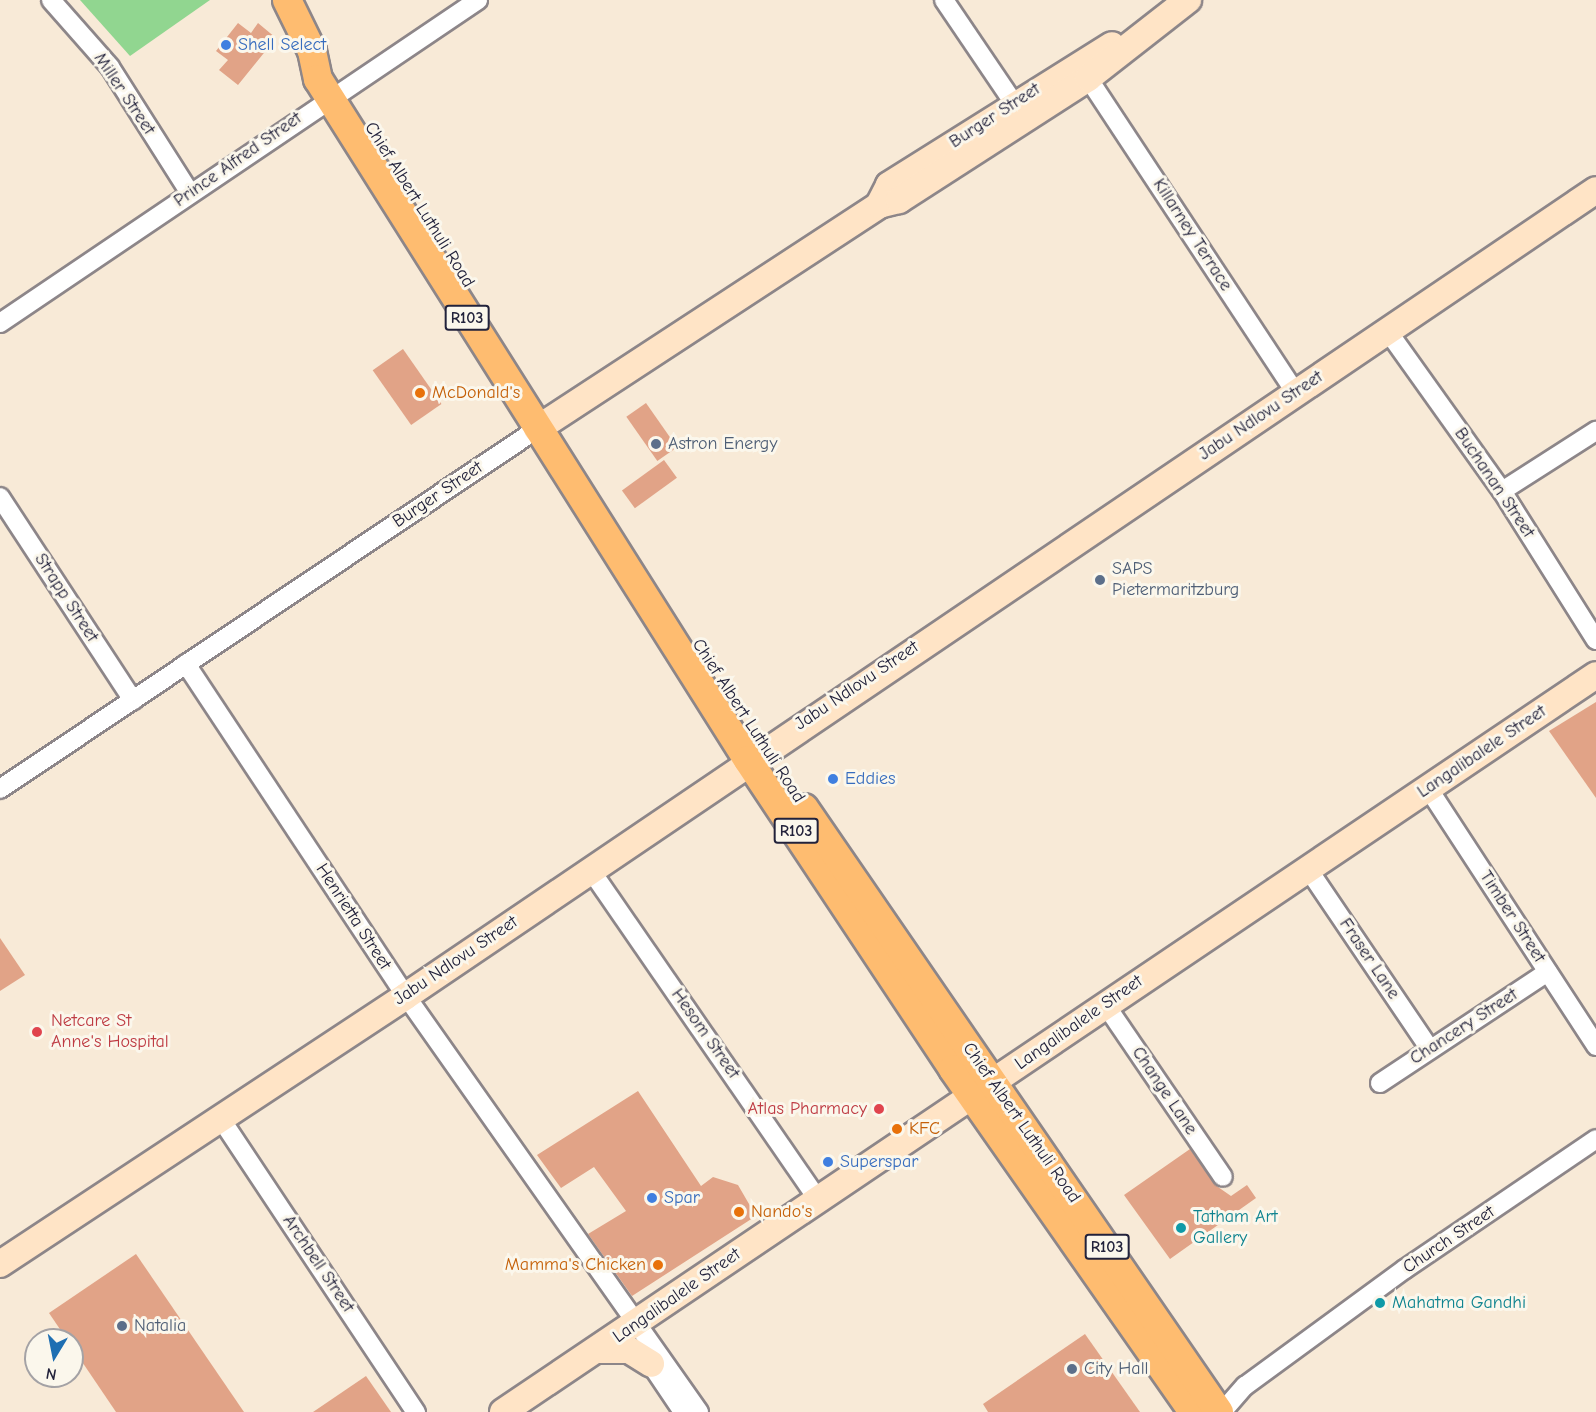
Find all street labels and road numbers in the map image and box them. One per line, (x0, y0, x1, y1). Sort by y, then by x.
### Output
street label: Miller Street (89, 49, 159, 139)
street label: Burger Street (946, 79, 1044, 153)
street label: Prince Alfred Street (170, 108, 306, 212)
street label: Chief Albert Luthuli Road (359, 118, 479, 292)
street label: Killarney Terrace (1148, 175, 1236, 295)
road number: R103 (444, 305, 490, 331)
street label: Jabu Ndlovu Street (1195, 367, 1327, 465)
street label: Buchanan Street (1449, 424, 1539, 542)
street label: Burger Street (389, 457, 487, 533)
street label: Strapp Street (29, 550, 103, 646)
street label: Chief Albert Luthuli Road (687, 635, 809, 807)
street label: Jabu Ndlovu Street (791, 637, 923, 735)
street label: Langalibalele Street (1413, 701, 1551, 803)
road number: R103 (774, 818, 818, 844)
street label: Henrietta Street (311, 860, 395, 974)
street label: Timber Street (1474, 867, 1550, 967)
street label: Jabu Ndlovu Street (390, 912, 522, 1010)
street label: Fraser Lane (1334, 914, 1404, 1004)
street label: Langalibalele Street (1011, 971, 1147, 1075)
street label: Chancery Street (1406, 984, 1522, 1070)
street label: Hesom Street (666, 985, 744, 1083)
street label: Chief Albert Luthuli Road (957, 1039, 1085, 1207)
street label: Change Lane (1127, 1043, 1201, 1139)
street label: Church Street (1399, 1201, 1499, 1279)
street label: Archbell Street (277, 1211, 359, 1317)
road number: R103 (1084, 1234, 1130, 1260)
street label: Langalibalele Street (609, 1244, 745, 1348)

